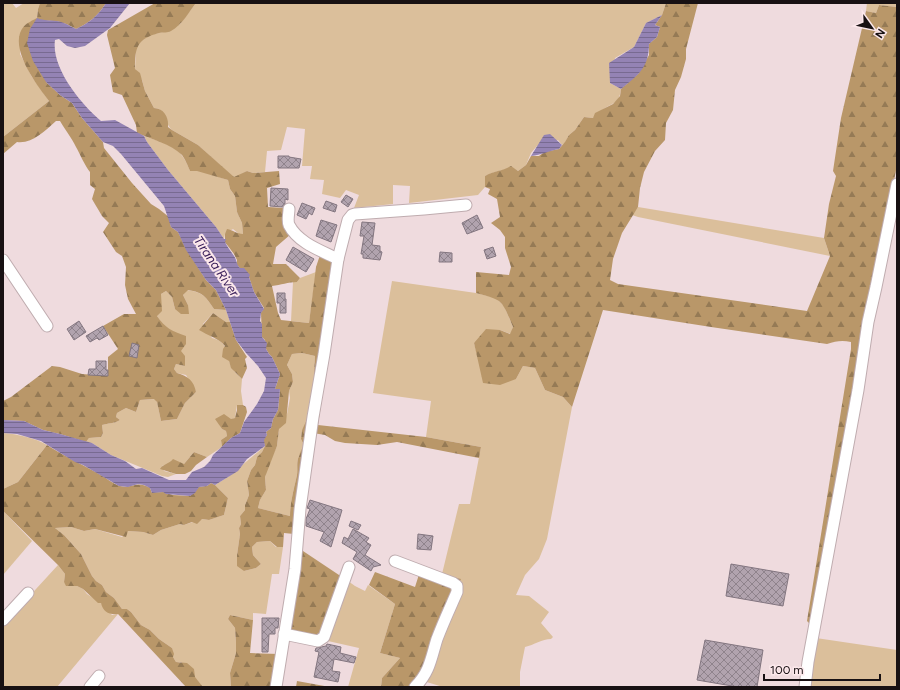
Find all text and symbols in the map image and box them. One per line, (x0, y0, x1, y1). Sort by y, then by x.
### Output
north arrow (852, 8, 892, 48)
text: N (872, 26, 888, 40)
water label: Tirana River (191, 233, 243, 300)
scale bar (764, 656, 880, 682)
text: 100 m (770, 663, 804, 677)

